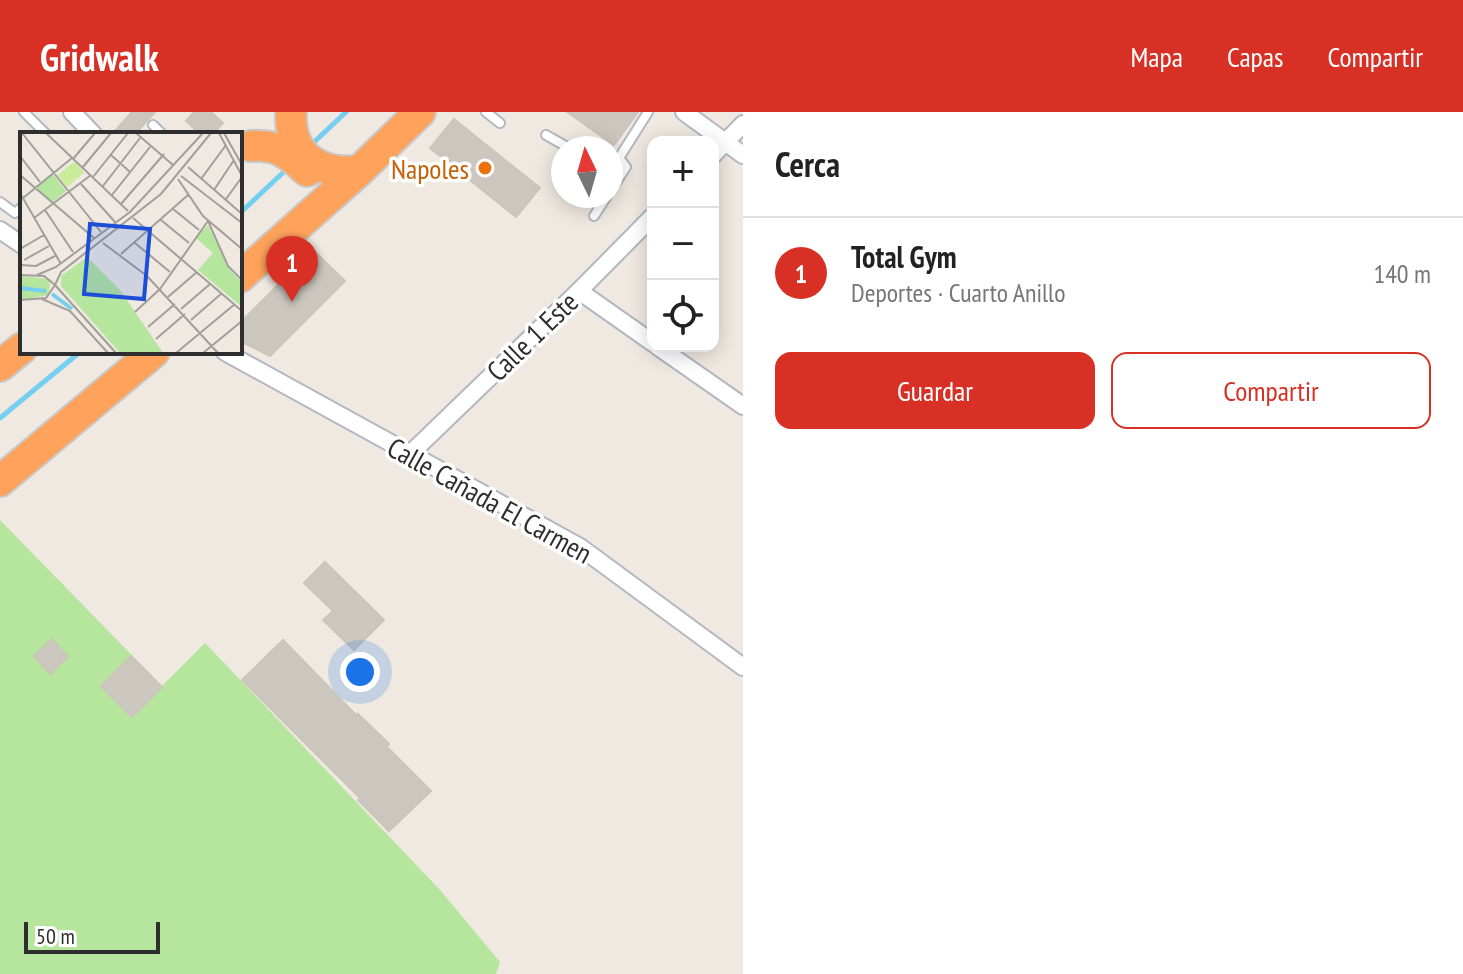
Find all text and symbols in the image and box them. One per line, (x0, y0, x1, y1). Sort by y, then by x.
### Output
text: Gridwalk (40, 32, 159, 81)
text: Mapa (1131, 38, 1183, 75)
text: Capas (1227, 38, 1283, 75)
text: Compartir (1327, 38, 1423, 75)
inset map (20, 132, 242, 354)
north arrow (551, 136, 623, 208)
map controls (647, 136, 719, 352)
button: + (647, 136, 719, 208)
text: Cerca (775, 142, 840, 186)
place label: Napoles (391, 150, 469, 187)
marker: Napoles (476, 159, 494, 177)
button: − (647, 208, 719, 280)
pin: 1 (266, 236, 318, 302)
text: Total Gym (851, 237, 957, 276)
text: 1 (795, 257, 807, 290)
text: 140 m (1373, 257, 1431, 290)
text: Deportes · Cuarto Anillo (851, 276, 1065, 309)
button: locate (647, 280, 719, 352)
street label: Calle 1 Este (478, 283, 586, 389)
button: Guardar (775, 352, 1095, 429)
button: Compartir (1111, 352, 1431, 429)
street label: Calle Cañada El Carmen (381, 428, 599, 572)
your location (340, 652, 380, 692)
scale bar (24, 918, 160, 954)
text: 50 m (36, 922, 75, 950)

